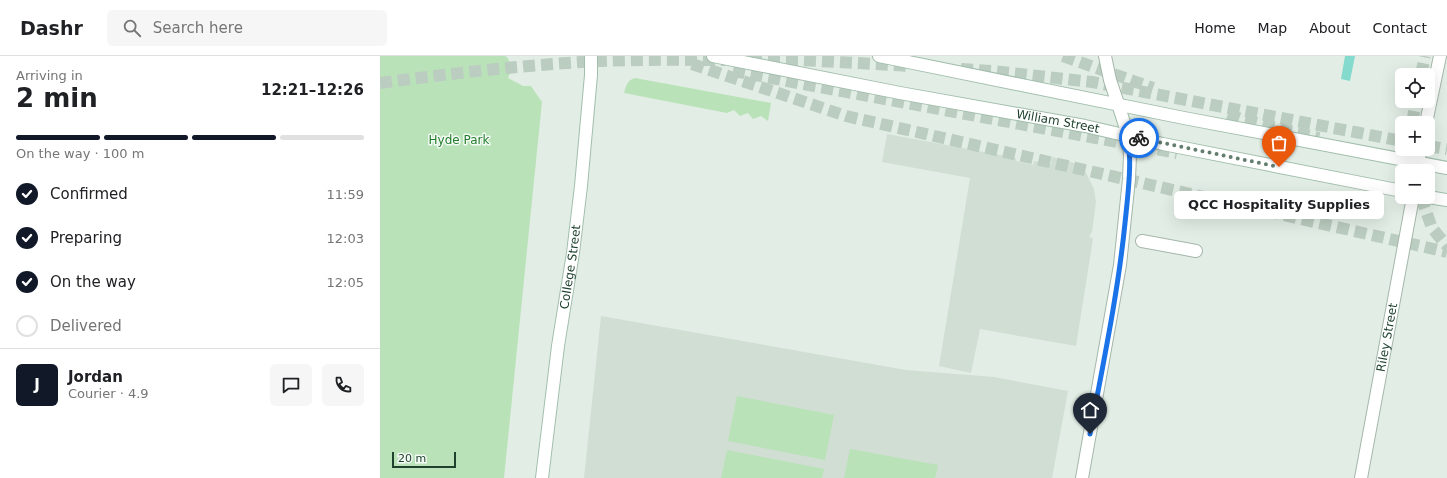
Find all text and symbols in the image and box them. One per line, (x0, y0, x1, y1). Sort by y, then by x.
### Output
search box (107, 10, 387, 46)
text: Dashr (20, 17, 83, 39)
icon: search (121, 17, 143, 39)
text: Search here (153, 19, 243, 37)
text: Home (1194, 20, 1236, 36)
text: Map (1258, 20, 1287, 36)
text: About (1309, 20, 1351, 36)
text: Contact (1373, 20, 1427, 36)
text: Arriving in (16, 68, 83, 83)
map controls (1395, 68, 1435, 204)
button: locate (1395, 68, 1435, 108)
text: 12:21–12:26 (261, 81, 364, 99)
text: 2 min (16, 83, 98, 113)
street label: William Street (1015, 107, 1101, 136)
button: + (1395, 116, 1435, 156)
courier (1119, 118, 1159, 158)
pin (1262, 126, 1296, 167)
icon: bike (1128, 127, 1150, 149)
icon: bag (1268, 132, 1290, 154)
park label: Hyde Park (429, 133, 489, 147)
text: On the way · 100 m (16, 146, 144, 161)
button: − (1395, 164, 1435, 204)
icon: check (16, 183, 38, 205)
text: Confirmed (50, 185, 128, 203)
text: 11:59 (327, 187, 364, 202)
callout: QCC Hospitality Supplies (1174, 191, 1384, 219)
text: QCC Hospitality Supplies (1188, 197, 1370, 212)
street label: College Street (557, 224, 583, 310)
icon: check (16, 227, 38, 249)
text: Preparing (50, 229, 122, 247)
text: 12:03 (327, 231, 364, 246)
icon: check (16, 271, 38, 293)
text: On the way (50, 273, 136, 291)
text: 12:05 (327, 275, 364, 290)
street label: Riley Street (1374, 301, 1400, 373)
text: Delivered (50, 317, 122, 335)
button: chat (270, 364, 312, 406)
button: phone (322, 364, 364, 406)
text: Jordan (68, 368, 123, 386)
text: J (34, 376, 40, 394)
text: Courier · 4.9 (68, 386, 149, 401)
pin (1073, 393, 1107, 434)
icon: home (1079, 399, 1101, 421)
scale bar (392, 450, 456, 469)
text: 20 m (398, 452, 426, 465)

